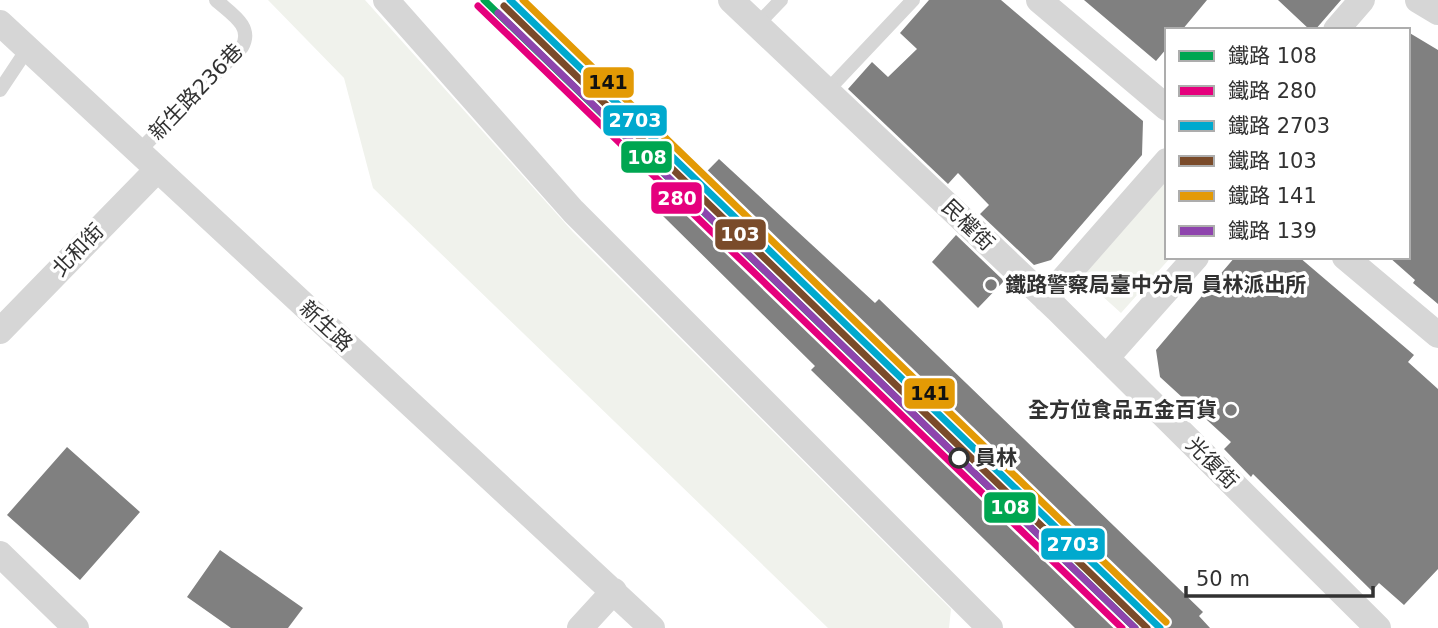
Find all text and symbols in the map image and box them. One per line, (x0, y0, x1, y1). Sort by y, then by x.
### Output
legend (1165, 28, 1410, 259)
street label: 新生路236巷 (144, 39, 248, 145)
text: 鐵路 108 (1228, 44, 1317, 68)
line badge: 141 (582, 66, 635, 99)
text: 141 (588, 71, 628, 93)
text: 鐵路 280 (1228, 79, 1317, 103)
line badge: 2703 (602, 104, 668, 137)
text: 2703 (609, 109, 661, 131)
text: 鐵路 2703 (1228, 114, 1330, 138)
line badge: 108 (620, 140, 673, 174)
text: 108 (627, 146, 667, 168)
text: 鐵路 103 (1228, 149, 1317, 173)
line badge: 280 (650, 181, 703, 215)
text: 鐵路 141 (1228, 184, 1317, 208)
text: 280 (657, 187, 697, 209)
street label: 民權街 (937, 194, 999, 256)
line badge: 103 (714, 218, 767, 251)
street label: 北和街 (47, 219, 109, 281)
text: 鐵路 139 (1228, 219, 1317, 243)
text: 103 (720, 223, 760, 245)
place label: 鐵路警察局臺中分局 員林派出所 (1005, 273, 1306, 297)
marker: 鐵路警察局臺中分局 員林派出所 (983, 277, 999, 293)
street label: 新生路 (295, 296, 357, 356)
line badge: 141 (903, 377, 956, 410)
text: 141 (910, 382, 950, 404)
place label: 全方位食品五金百貨 (1028, 398, 1217, 422)
marker: 全方位食品五金百貨 (1223, 402, 1239, 418)
street label: 光復街 (1181, 432, 1243, 494)
place label: 員林 (975, 446, 1017, 470)
marker: 員林 (949, 448, 969, 468)
line badge: 108 (983, 491, 1037, 524)
text: 108 (990, 496, 1030, 518)
line badge: 2703 (1040, 527, 1106, 561)
text: 2703 (1047, 533, 1099, 555)
scale bar (1186, 554, 1373, 598)
text: 50 m (1196, 567, 1250, 591)

